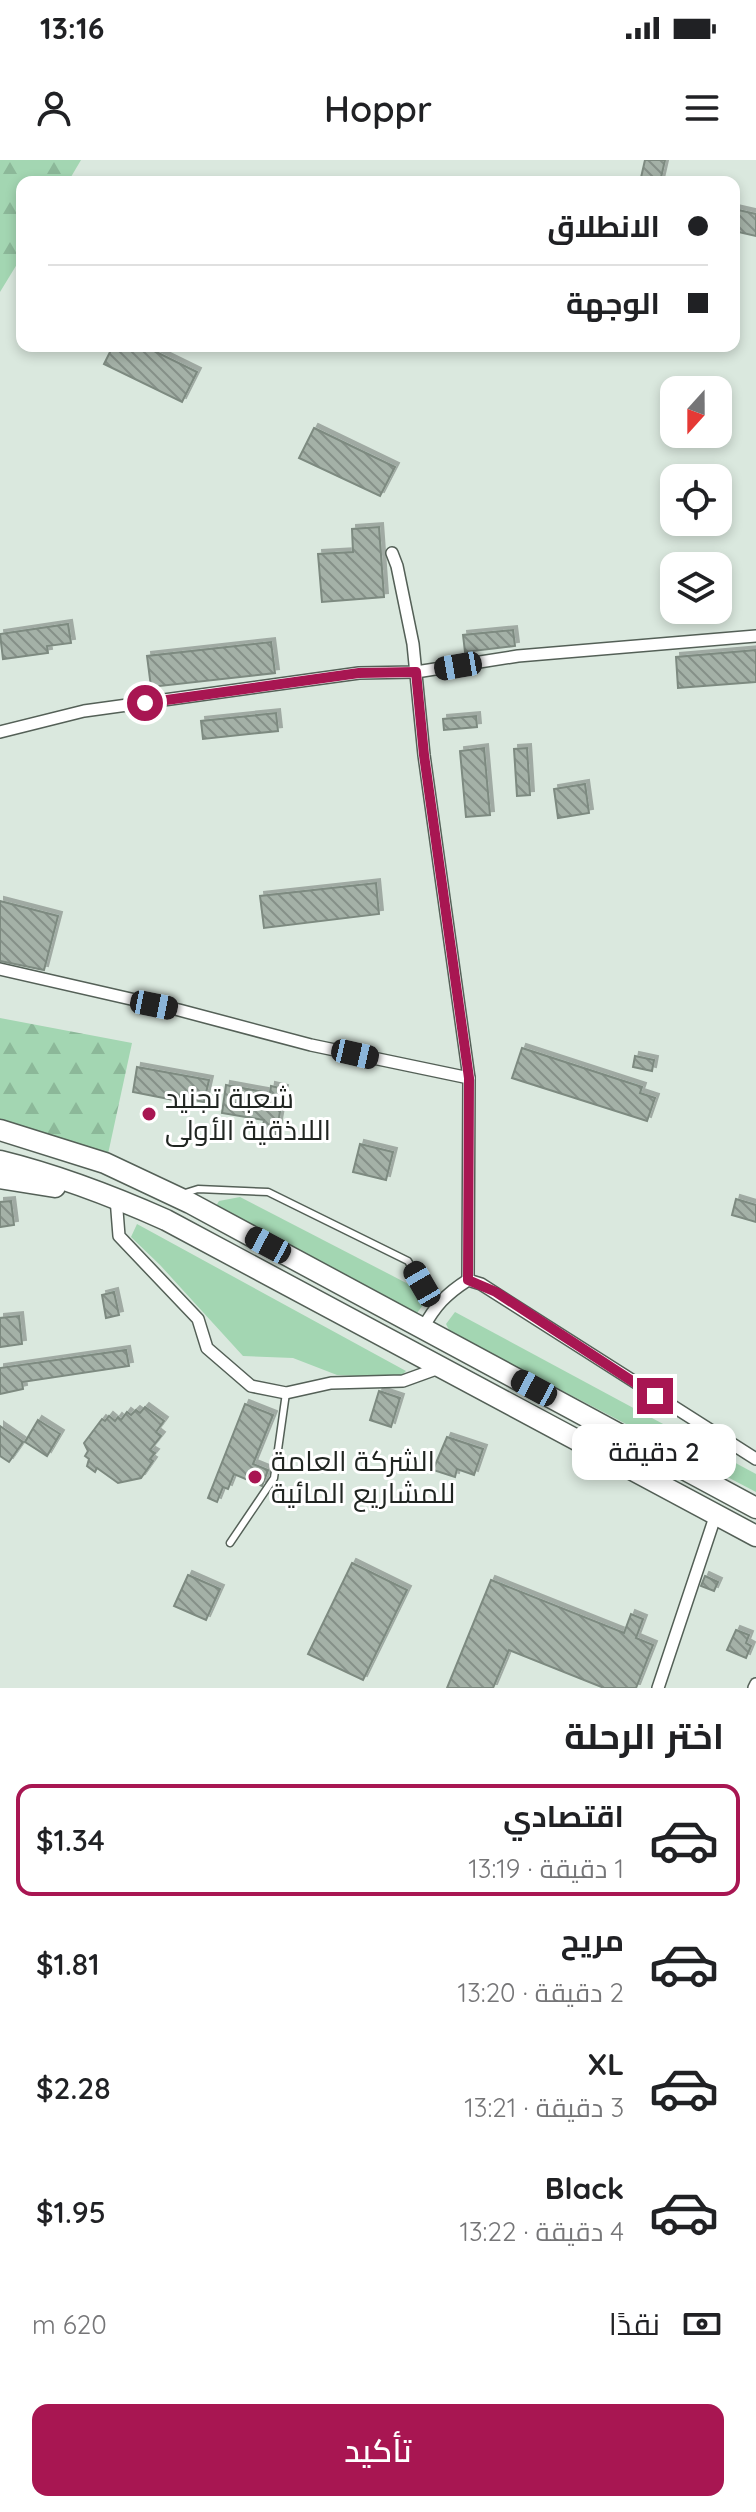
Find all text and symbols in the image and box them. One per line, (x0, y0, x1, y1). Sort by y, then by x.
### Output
text: 13:16 (40, 9, 104, 47)
icon: person (32, 86, 76, 130)
text: Hoppr (324, 86, 432, 131)
icon: menu (680, 86, 724, 130)
text: الانطلاق (547, 207, 660, 245)
text: الوجهة (566, 284, 660, 322)
north arrow (660, 376, 732, 448)
map controls (660, 376, 732, 624)
button: locate (660, 464, 732, 536)
button: layers (660, 552, 732, 624)
car (432, 650, 484, 682)
route start (127, 685, 163, 721)
car (128, 989, 180, 1021)
car (329, 1037, 381, 1071)
place label: شعبة تجنيد اللاذقية الأولى (165, 1080, 331, 1147)
marker: شعبة تجنيد اللاذقية الأولى (140, 1105, 158, 1123)
car (241, 1223, 295, 1267)
car (400, 1257, 444, 1311)
car (507, 1366, 561, 1410)
route end (637, 1378, 673, 1414)
callout: 2 دقيقة (573, 1424, 737, 1480)
text: 2 دقيقة (608, 1435, 700, 1468)
place label: الشركة العامة للمشاريع المائية (271, 1443, 455, 1512)
marker: الشركة العامة للمشاريع المائية (246, 1468, 264, 1486)
text: اختر الرحلة (564, 1713, 724, 1758)
text: اقتصادي (503, 1797, 624, 1835)
icon: car (648, 1804, 720, 1876)
text: $1.34 (36, 1821, 105, 1859)
text: 1 دقيقة · 13:19 (468, 1852, 624, 1885)
text: مريح (561, 1921, 624, 1959)
icon: car (648, 1928, 720, 2000)
text: $1.81 (36, 1945, 100, 1983)
text: 2 دقيقة · 13:20 (458, 1976, 624, 2009)
text: XL (587, 2045, 624, 2083)
icon: car (648, 2052, 720, 2124)
text: $2.28 (36, 2069, 111, 2107)
text: 3 دقيقة · 13:21 (464, 2091, 624, 2124)
text: Black (545, 2169, 624, 2207)
icon: car (648, 2176, 720, 2248)
text: $1.95 (36, 2193, 106, 2231)
text: 4 دقيقة · 13:22 (459, 2215, 624, 2248)
icon: cash (680, 2302, 724, 2346)
text: نقدًا (609, 2305, 660, 2343)
text: 620 m (32, 2308, 107, 2341)
button: تأكيد (32, 2404, 724, 2496)

